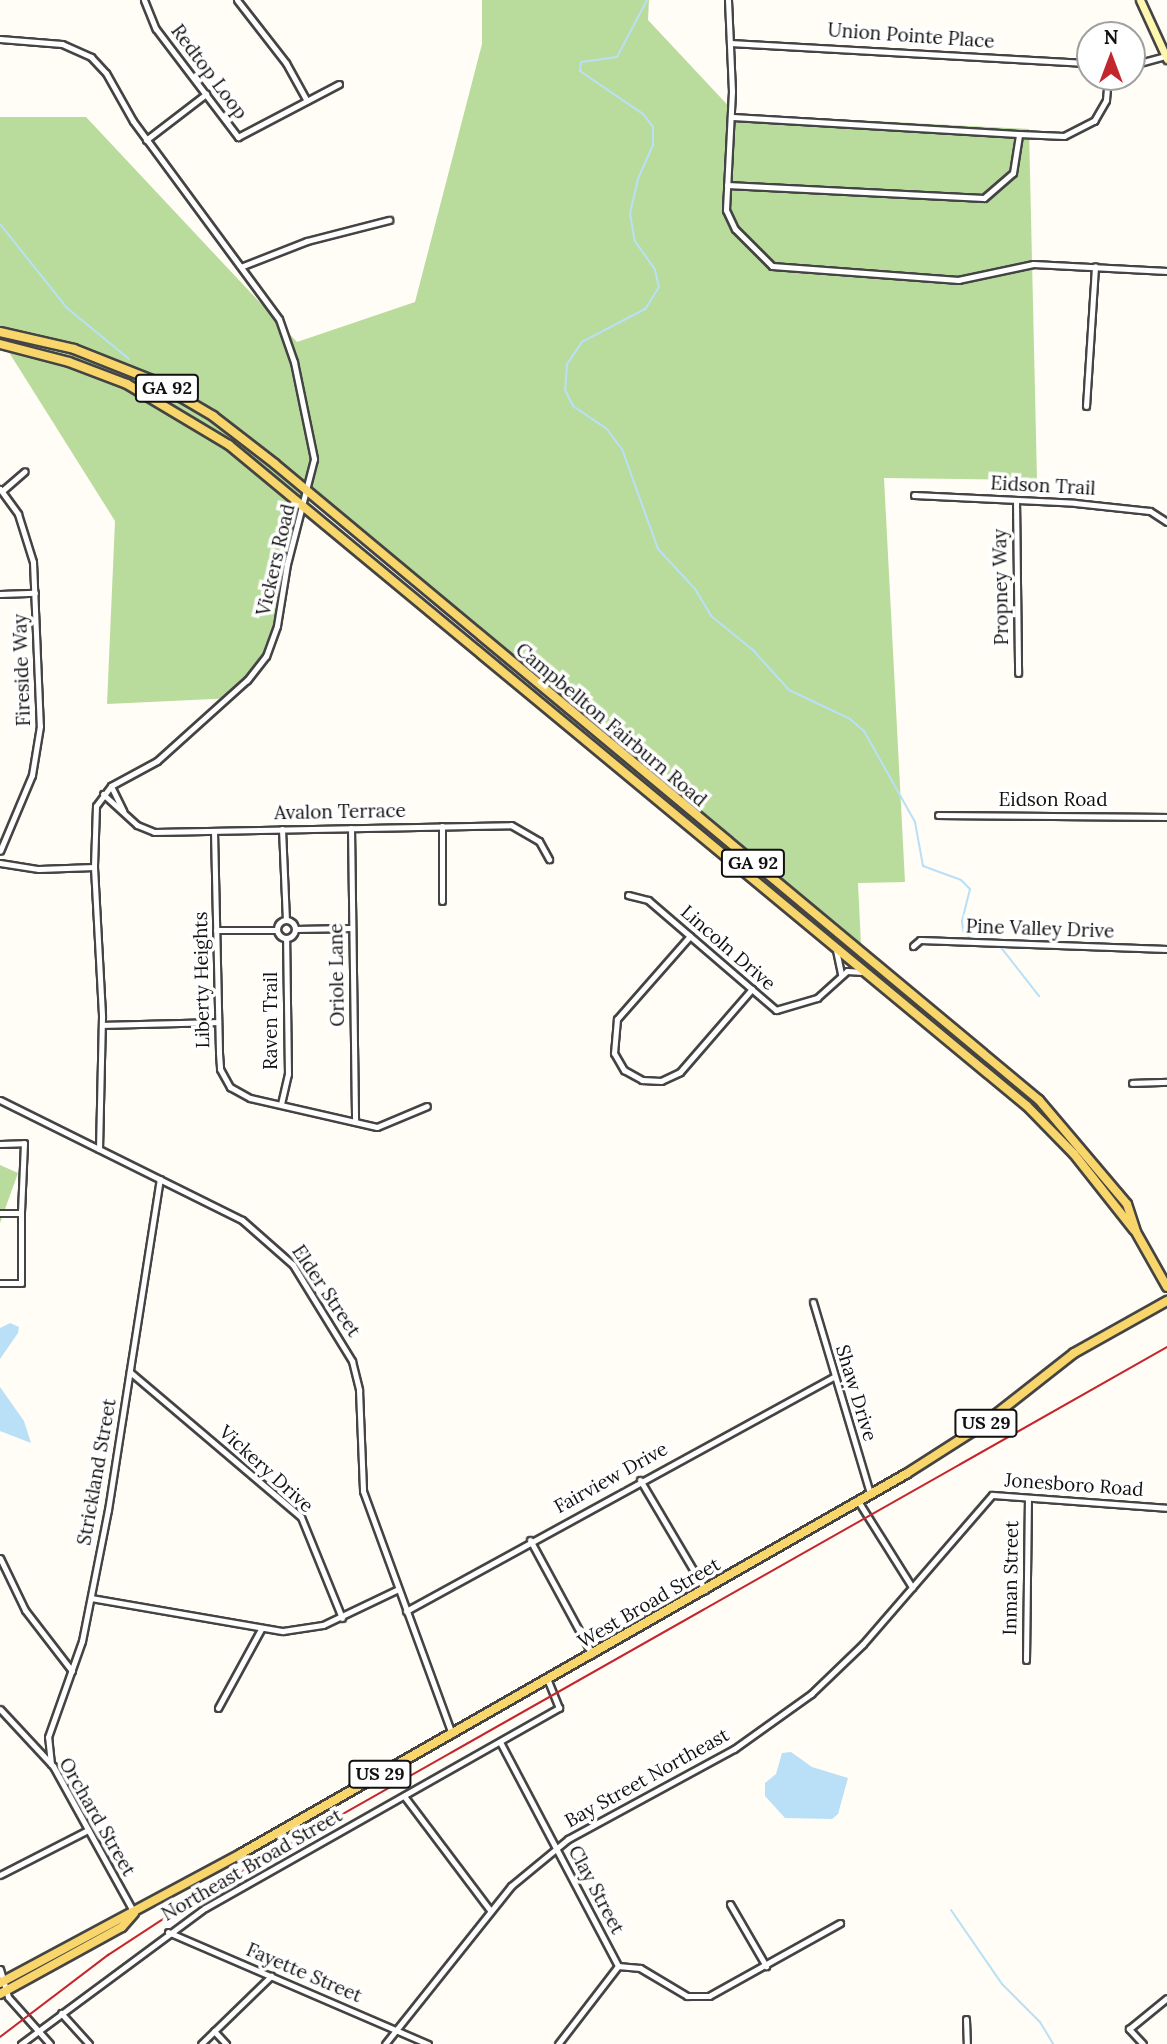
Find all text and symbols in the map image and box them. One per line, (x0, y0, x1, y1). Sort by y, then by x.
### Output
street label: Union Pointe Place (827, 19, 995, 53)
street label: Redtop Loop (166, 20, 252, 124)
north arrow (1076, 21, 1146, 91)
text: N (1104, 25, 1118, 49)
road number: GA 92 (134, 374, 200, 402)
street label: Eidson Trail (990, 472, 1096, 500)
street label: Vickers Road (252, 502, 300, 618)
street label: Propney Way (989, 528, 1013, 646)
street label: Fireside Way (9, 613, 35, 727)
street label: Campbellton Fairburn Road (511, 638, 711, 812)
street label: Eidson Road (998, 789, 1108, 811)
street label: Avalon Terrace (274, 799, 406, 825)
road number: GA 92 (720, 848, 786, 878)
street label: Lincoln Drive (676, 901, 780, 995)
street label: Liberty Heights (189, 911, 215, 1049)
street label: Pine Valley Drive (965, 915, 1115, 943)
street label: Oriole Lane (325, 923, 349, 1027)
street label: Raven Trail (260, 972, 282, 1070)
street label: Elder Street (287, 1241, 365, 1341)
street label: Shaw Drive (831, 1342, 881, 1444)
street label: Strickland Street (73, 1397, 121, 1547)
road number: US 29 (953, 1408, 1019, 1438)
street label: Vickery Drive (214, 1421, 318, 1517)
street label: Fairview Drive (550, 1437, 672, 1519)
street label: Jonesboro Road (1004, 1469, 1144, 1501)
street label: Inman Street (999, 1520, 1023, 1636)
street label: West Broad Street (574, 1553, 724, 1653)
street label: Bay Street Northeast (561, 1723, 733, 1833)
street label: Orchard Street (54, 1754, 140, 1880)
road number: US 29 (347, 1759, 413, 1788)
street label: Northeast Broad Street (158, 1804, 346, 1926)
street label: Clay Street (563, 1842, 629, 1938)
street label: Fayette Street (243, 1938, 365, 2008)

